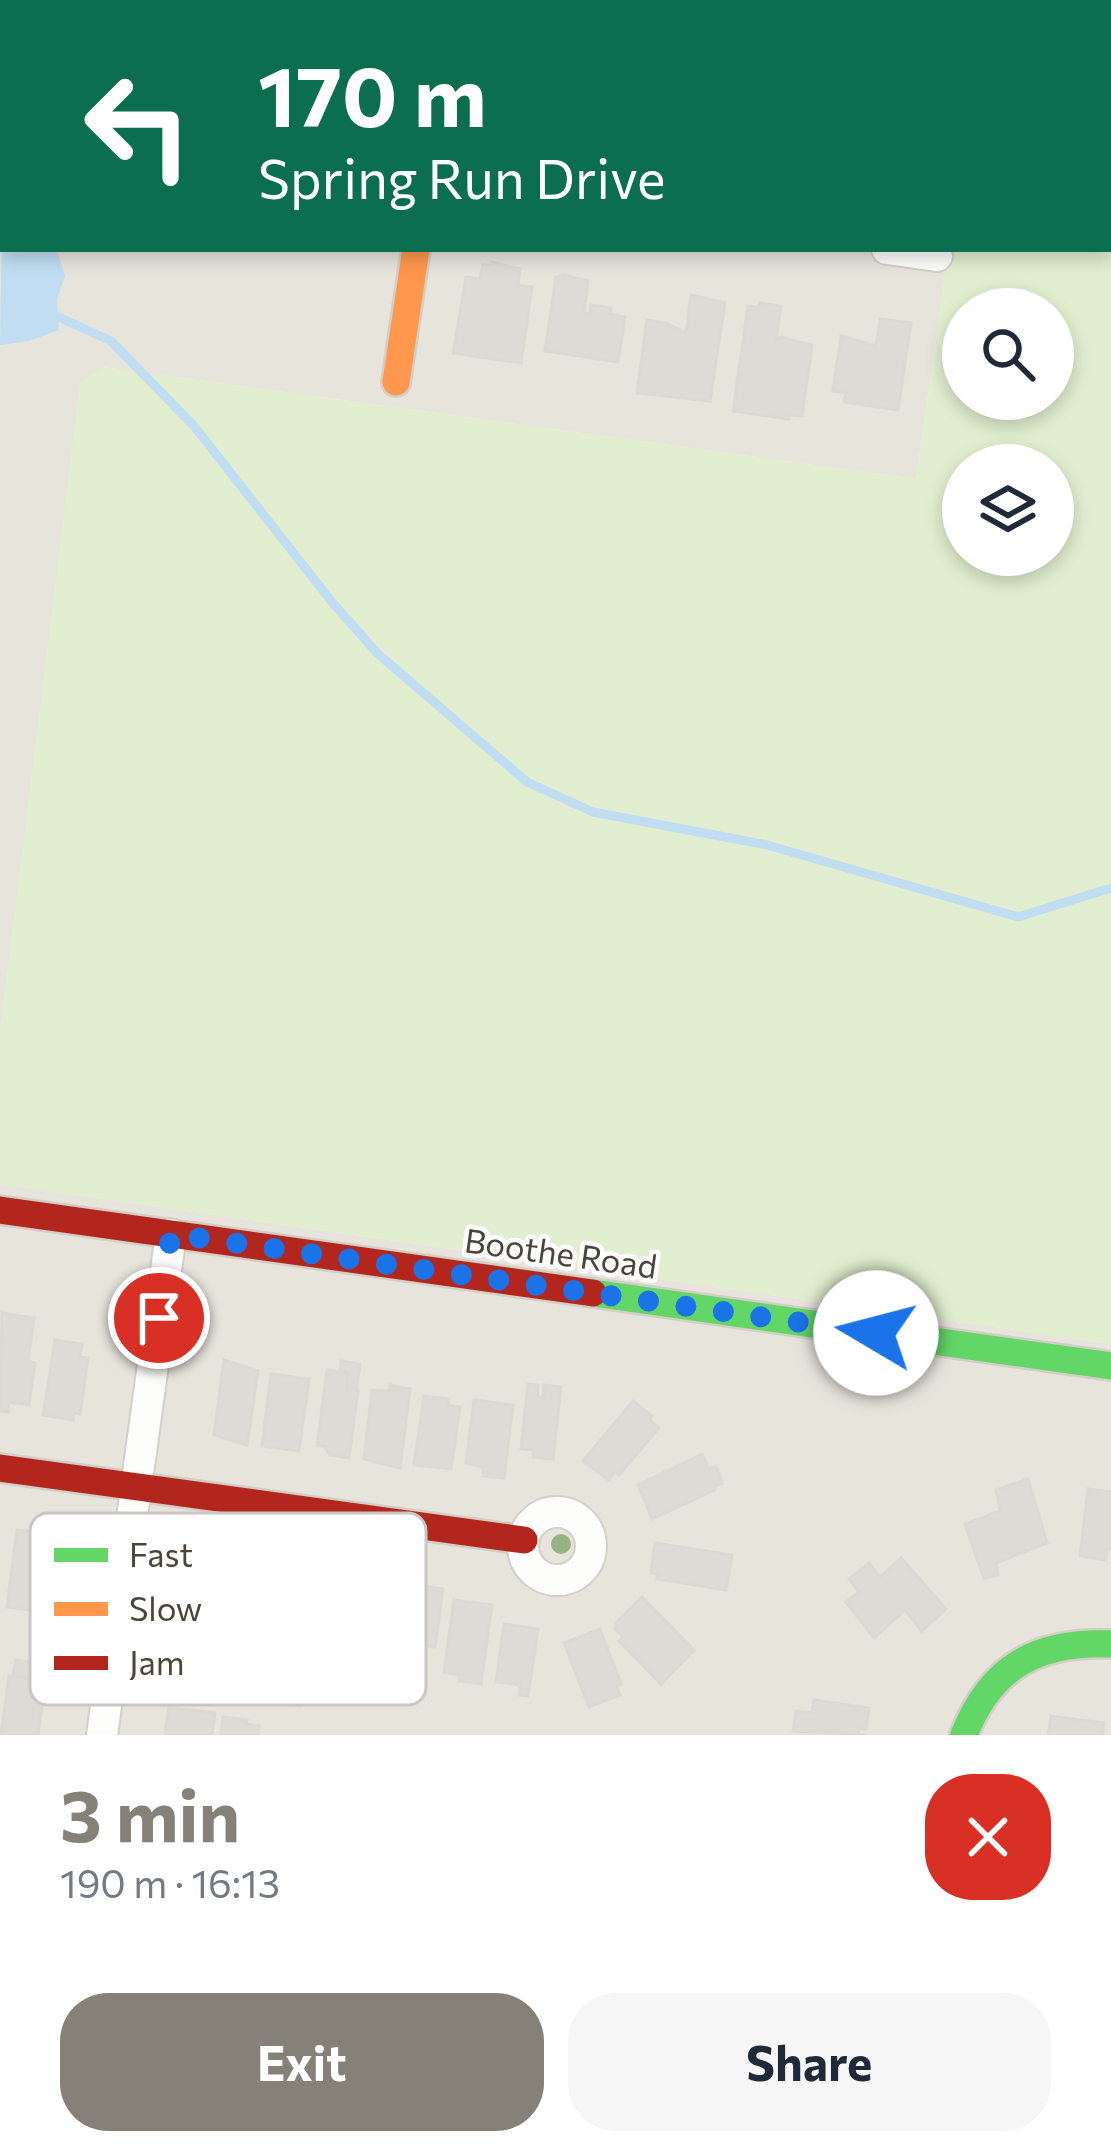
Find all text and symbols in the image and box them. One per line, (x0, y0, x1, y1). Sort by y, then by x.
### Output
text: 170 m (258, 42, 487, 144)
icon: left (60, 48, 216, 204)
text: Spring Run Drive (258, 144, 665, 210)
map controls (942, 288, 1074, 576)
button: search (942, 288, 1074, 420)
button: layers (942, 444, 1074, 576)
street label: Boothe Road (462, 1218, 660, 1286)
pin (108, 1267, 210, 1369)
position arrow (813, 1270, 939, 1396)
icon: arrive (126, 1285, 192, 1351)
legend (30, 1513, 426, 1705)
text: Fast (129, 1533, 193, 1574)
text: Slow (129, 1587, 202, 1628)
text: Jam (129, 1641, 185, 1682)
text: 3 min (60, 1769, 240, 1857)
button: close (925, 1774, 1051, 1900)
text: 190 m · 16:13 (60, 1858, 280, 1906)
button: Exit (60, 1993, 544, 2131)
button: Share (568, 1993, 1051, 2131)

